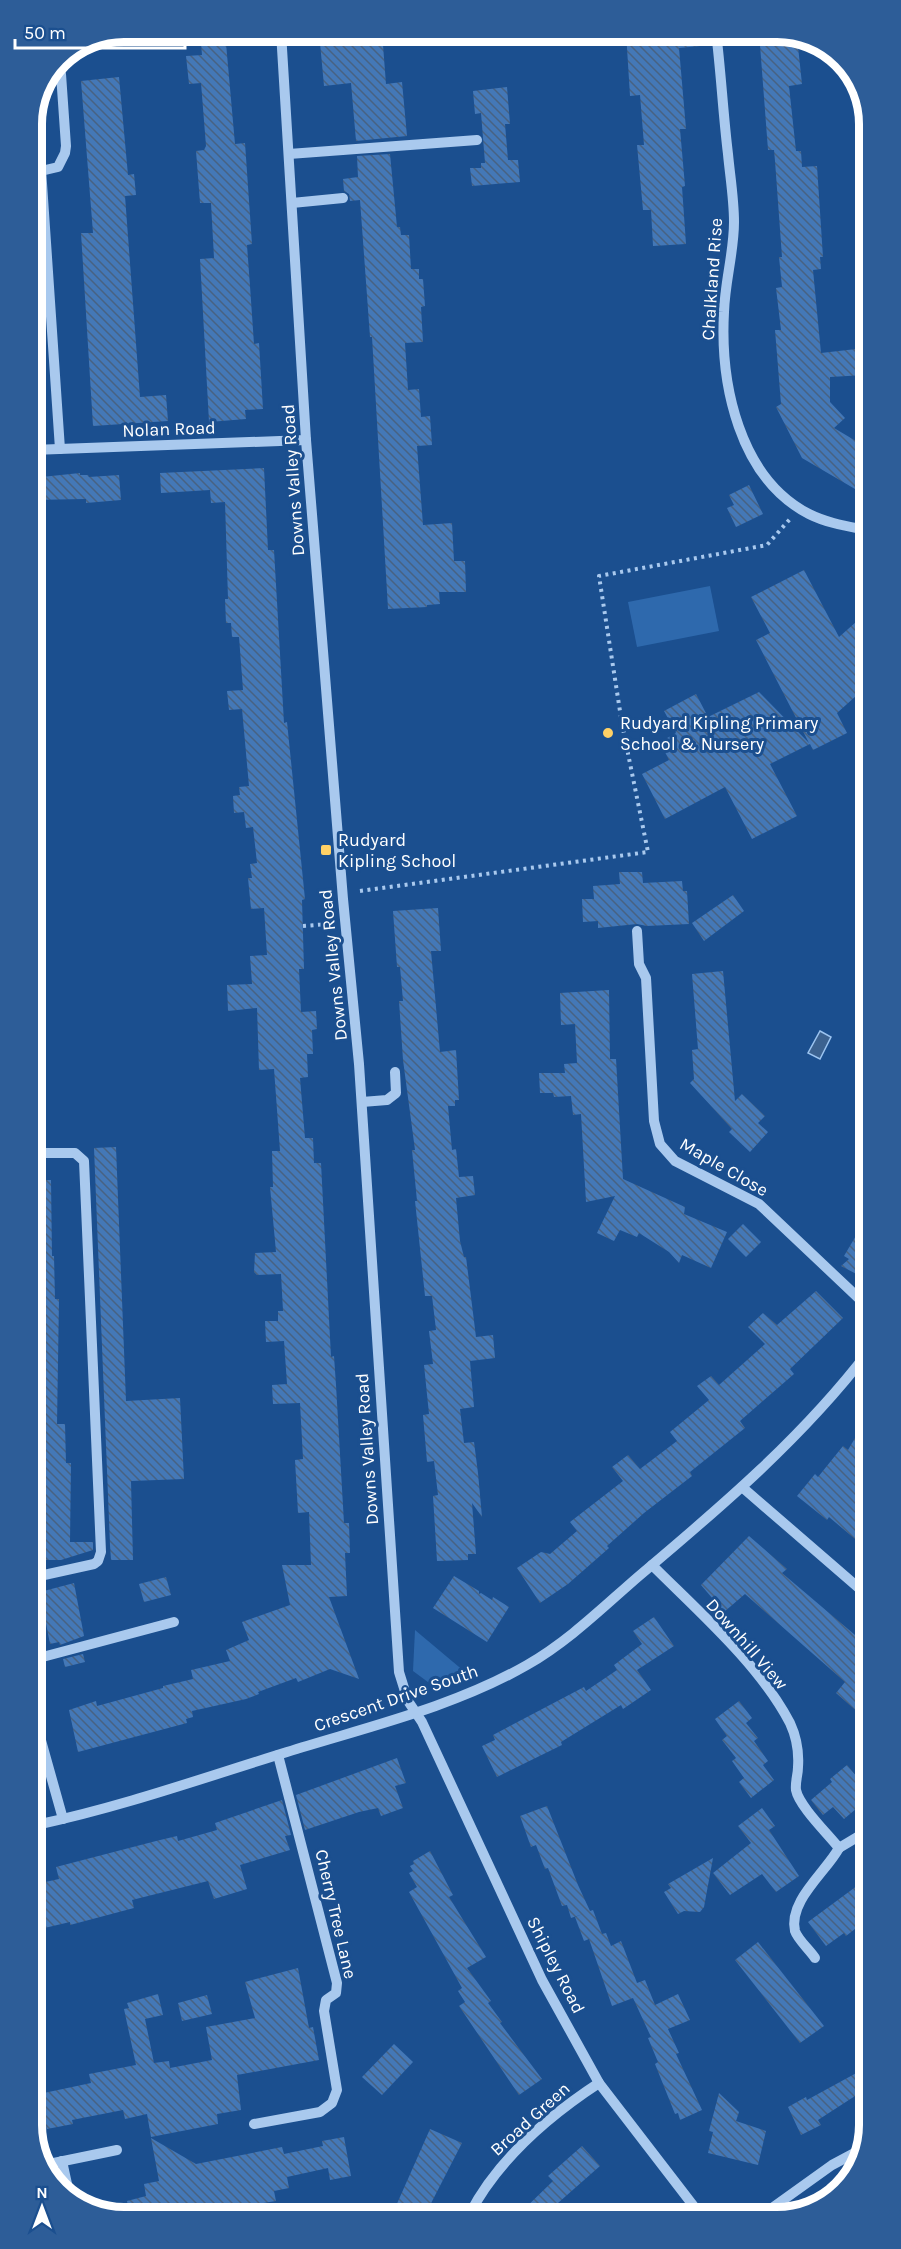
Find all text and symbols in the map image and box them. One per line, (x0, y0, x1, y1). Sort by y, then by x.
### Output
scale bar (15, 12, 184, 50)
text: 50 m (24, 22, 66, 44)
street label: Chalkland Rise (697, 217, 727, 341)
street label: Downs Valley Road (277, 403, 309, 557)
street label: Nolan Road (122, 416, 216, 442)
place label: Rudyard Kipling Primary School & Nursery (620, 712, 819, 755)
marker: Rudyard Kipling Primary School & Nursery (601, 726, 615, 740)
place label: Rudyard Kipling School (338, 829, 456, 872)
marker: Rudyard Kipling School (319, 843, 333, 857)
street label: Downs Valley Road (314, 888, 352, 1042)
street label: Maple Close (676, 1133, 772, 1201)
street label: Downs Valley Road (351, 1372, 383, 1526)
street label: Downhill View (701, 1594, 793, 1694)
street label: Crescent Drive South (311, 1660, 481, 1736)
street label: Cherry Tree Lane (310, 1847, 362, 1981)
street label: Shipley Road (522, 1913, 590, 2017)
street label: Broad Green (486, 2077, 574, 2161)
north arrow (12, 2177, 72, 2237)
text: N (36, 2183, 48, 2202)

